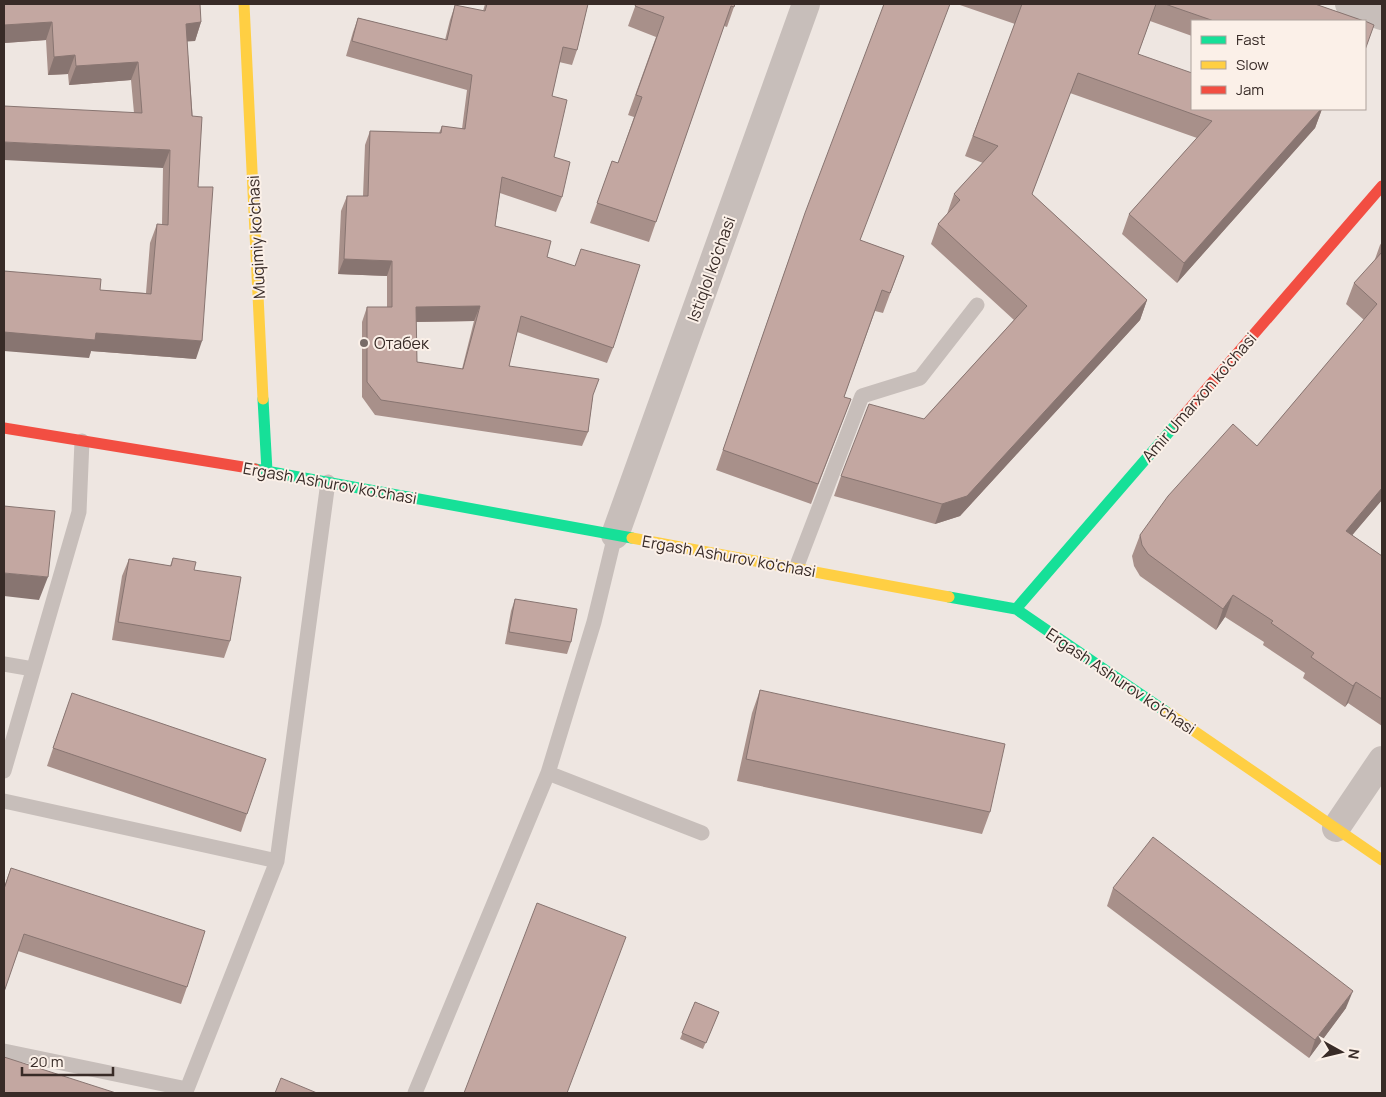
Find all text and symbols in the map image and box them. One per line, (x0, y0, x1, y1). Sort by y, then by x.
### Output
legend (1191, 20, 1366, 110)
text: Fast (1236, 29, 1265, 50)
text: Slow (1236, 54, 1269, 75)
text: Jam (1236, 79, 1264, 100)
street label: Muqimiy ko'chasi (242, 175, 270, 299)
street label: Istiqlol ko'chasi (682, 213, 740, 325)
street label: Amir Umarxon ko'chasi (1137, 328, 1261, 466)
place label: Отабек (374, 332, 430, 354)
marker: Отабек (358, 337, 370, 349)
street label: Ergash Ashurov ko'chasi (241, 457, 419, 509)
street label: Ergash Ashurov ko'chasi (640, 530, 818, 582)
street label: Ergash Ashurov ko'chasi (1042, 623, 1200, 739)
north arrow (1316, 1027, 1366, 1077)
scale bar (22, 1044, 114, 1076)
text: N (1344, 1048, 1364, 1060)
text: 20 m (30, 1051, 63, 1072)

